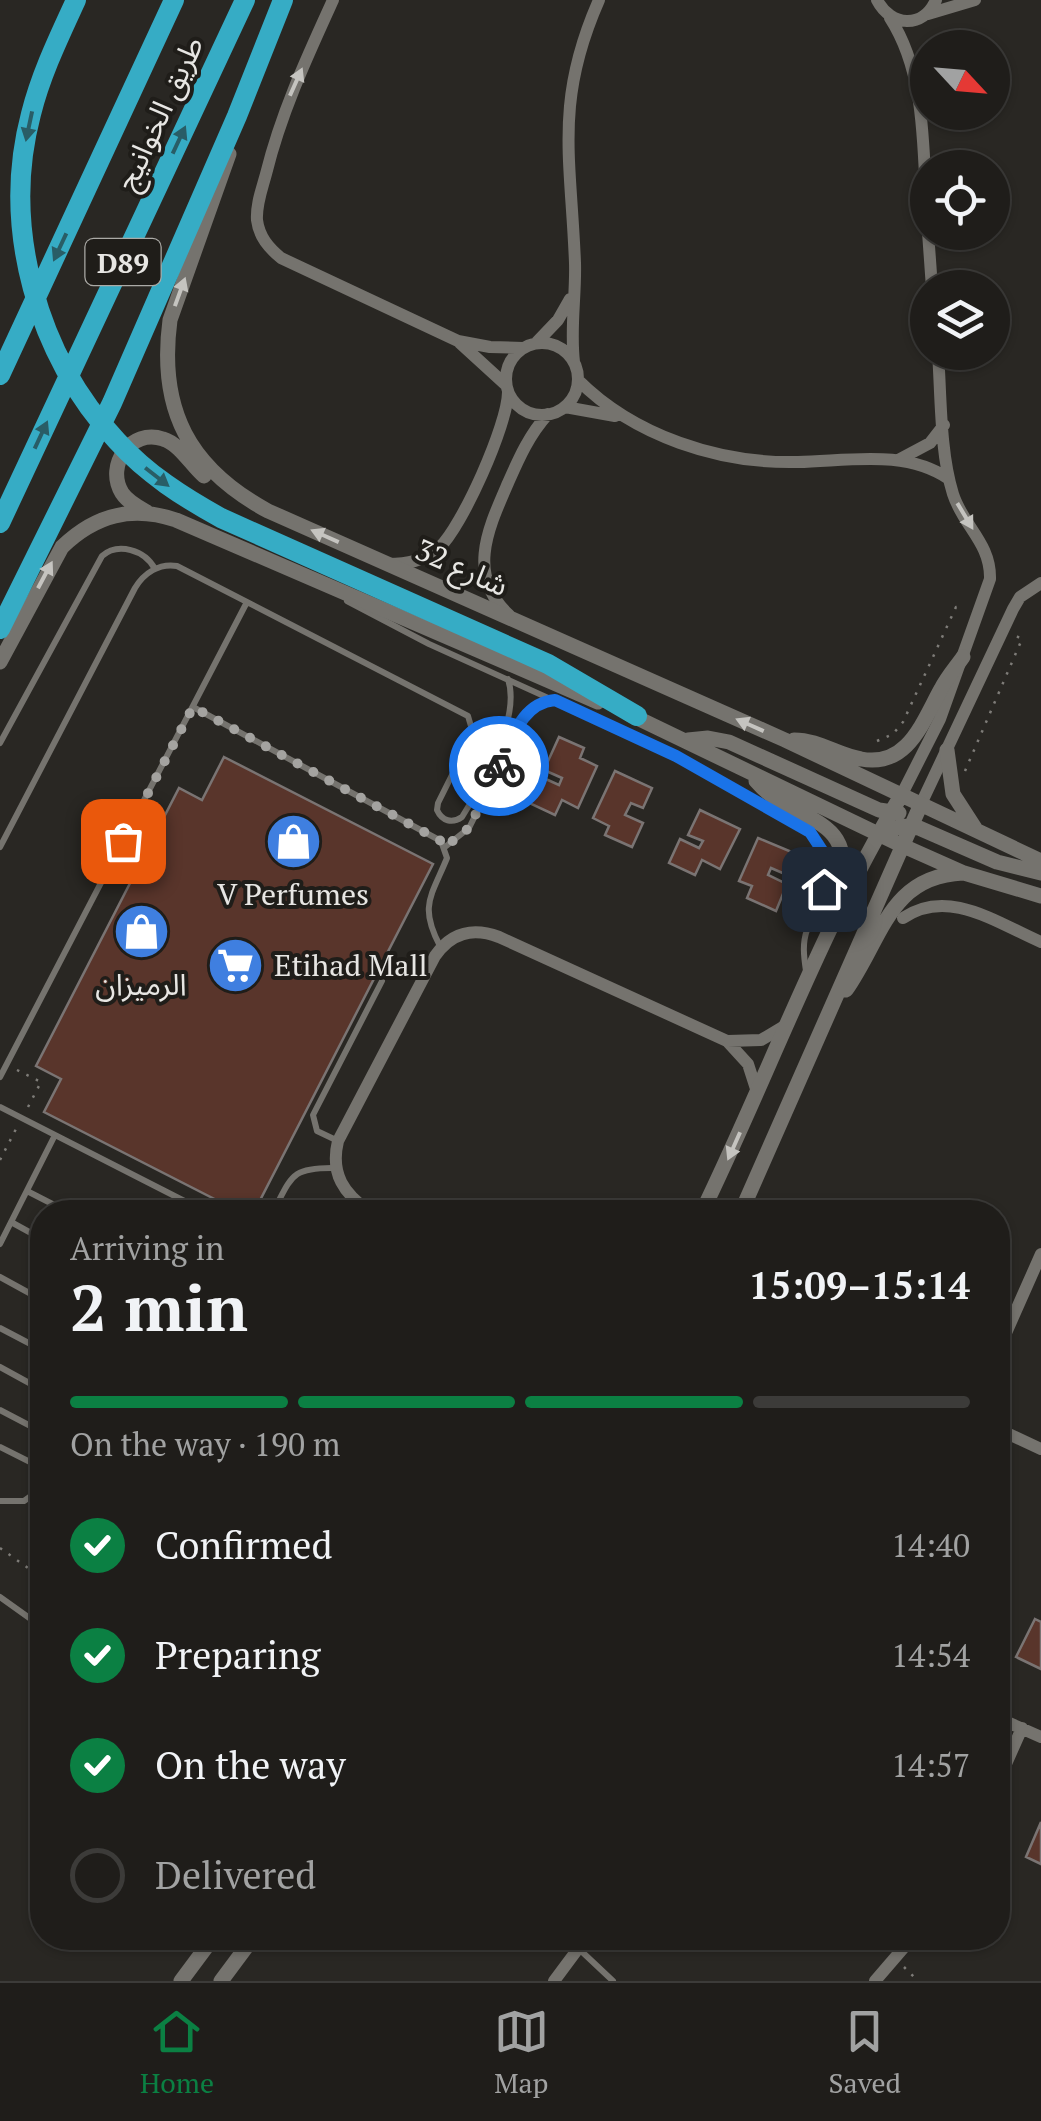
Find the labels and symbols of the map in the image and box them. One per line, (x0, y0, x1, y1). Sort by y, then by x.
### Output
street label: طريق الخوانيج (106, 29, 215, 198)
north arrow (910, 30, 1010, 130)
one-way arrow (288, 67, 304, 97)
one-way arrow (20, 111, 36, 142)
one-way arrow (171, 126, 188, 155)
one-way arrow (52, 233, 69, 262)
road number: D89 (86, 239, 160, 285)
one-way arrow (173, 276, 188, 306)
one-way arrow (33, 420, 50, 449)
one-way arrow (144, 467, 170, 488)
one-way arrow (956, 502, 973, 530)
one-way arrow (310, 528, 340, 544)
street label: شارع 32 (408, 529, 515, 608)
one-way arrow (36, 561, 53, 590)
courier (449, 716, 549, 816)
one-way arrow (735, 717, 765, 733)
pin (81, 799, 166, 884)
shop icon: V Perfumes (263, 811, 323, 871)
pin (782, 847, 867, 932)
place label: V Perfumes (217, 874, 369, 914)
shop icon: الرميزان (111, 901, 171, 961)
supermarket icon: Etihad Mall (205, 935, 265, 995)
place label: Etihad Mall (274, 945, 428, 985)
place label: الرميزان (95, 964, 187, 1004)
one-way arrow (726, 1131, 742, 1161)

